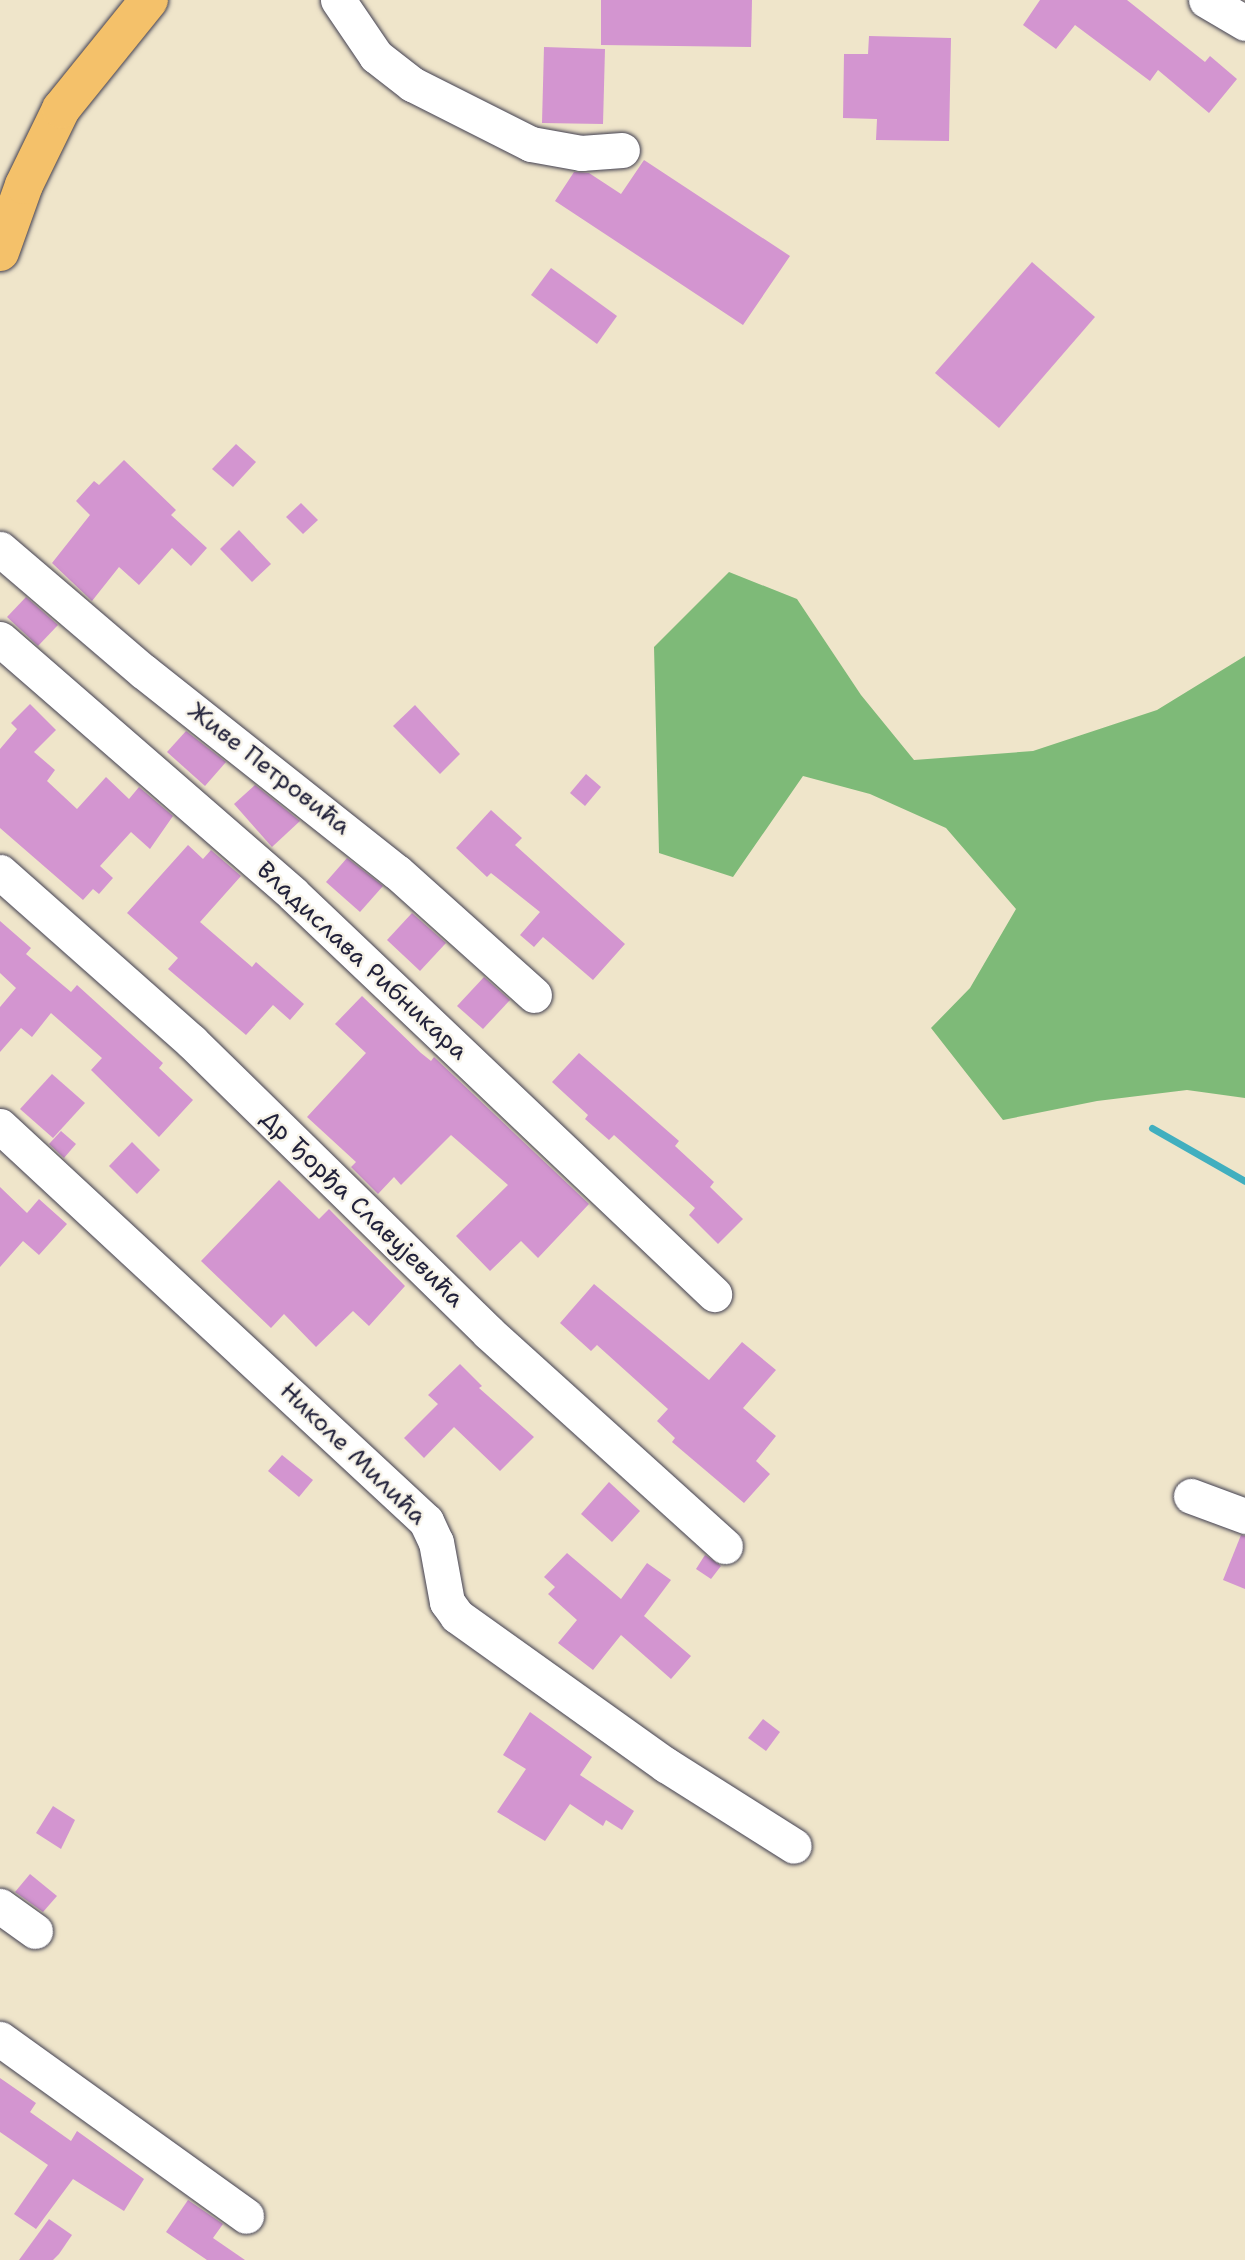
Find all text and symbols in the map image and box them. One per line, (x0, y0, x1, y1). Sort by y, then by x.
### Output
street label: Живе Петровића (182, 697, 356, 841)
street label: Владислава Рибникара (251, 856, 473, 1066)
street label: Др Ђорђа Славујевића (254, 1104, 470, 1314)
street label: Николе Милића (274, 1377, 432, 1531)

